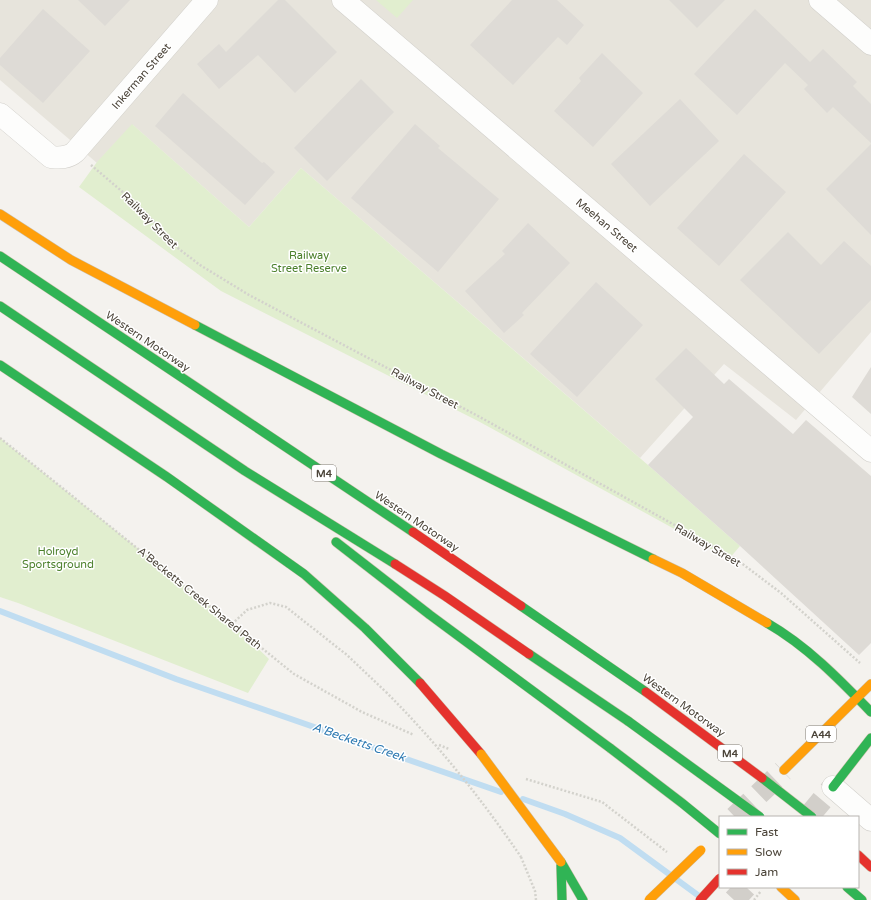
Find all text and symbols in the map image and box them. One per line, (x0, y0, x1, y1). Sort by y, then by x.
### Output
street label: Inkerman Street (109, 41, 174, 112)
street label: Railway Street (119, 189, 181, 251)
street label: Meehan Street (573, 196, 640, 255)
park label: Railway Street Reserve (271, 249, 347, 275)
street label: Western Motorway (103, 308, 192, 375)
street label: Railway Street (389, 365, 461, 412)
road number: M4 (312, 465, 336, 481)
street label: Western Motorway (372, 488, 461, 555)
street label: Railway Street (672, 521, 743, 570)
street label: A'Becketts Creek Shared Path (135, 544, 264, 652)
park label: Holroyd Sportsground (22, 545, 94, 571)
street label: Western Motorway (640, 671, 728, 740)
water label: A'Becketts Creek (311, 720, 409, 765)
road number: A44 (806, 726, 836, 742)
road number: M4 (718, 745, 742, 761)
legend (719, 816, 859, 888)
text: Fast (755, 825, 779, 839)
text: Slow (755, 845, 782, 859)
text: Jam (755, 865, 778, 879)

